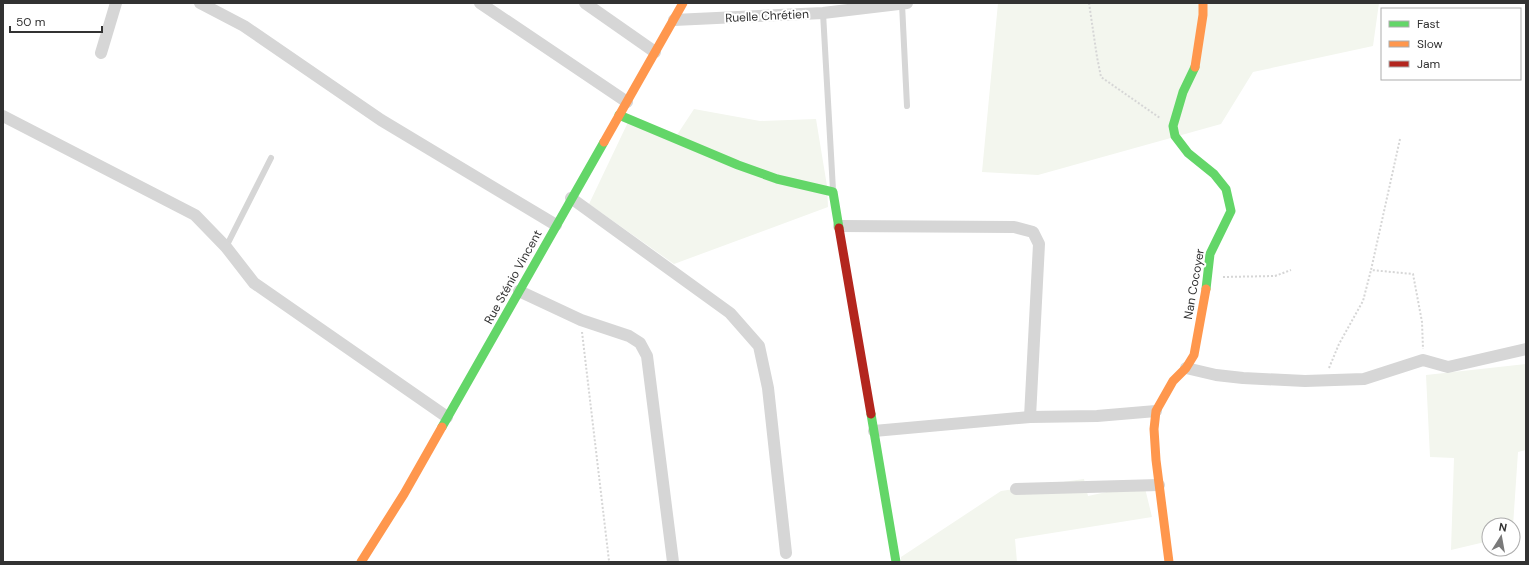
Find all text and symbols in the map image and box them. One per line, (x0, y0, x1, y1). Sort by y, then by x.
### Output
street label: Ruelle Chrétien (725, 6, 809, 26)
scale bar (10, 8, 102, 34)
legend (1381, 8, 1521, 80)
text: 50 m (16, 14, 45, 30)
text: Fast (1417, 16, 1440, 32)
text: Slow (1417, 36, 1443, 52)
text: Jam (1417, 56, 1440, 72)
street label: Rue Sténio Vincent (480, 227, 546, 327)
street label: Nan Cocoyer (1180, 247, 1208, 321)
north arrow (1481, 517, 1521, 557)
text: N (1498, 520, 1508, 535)

